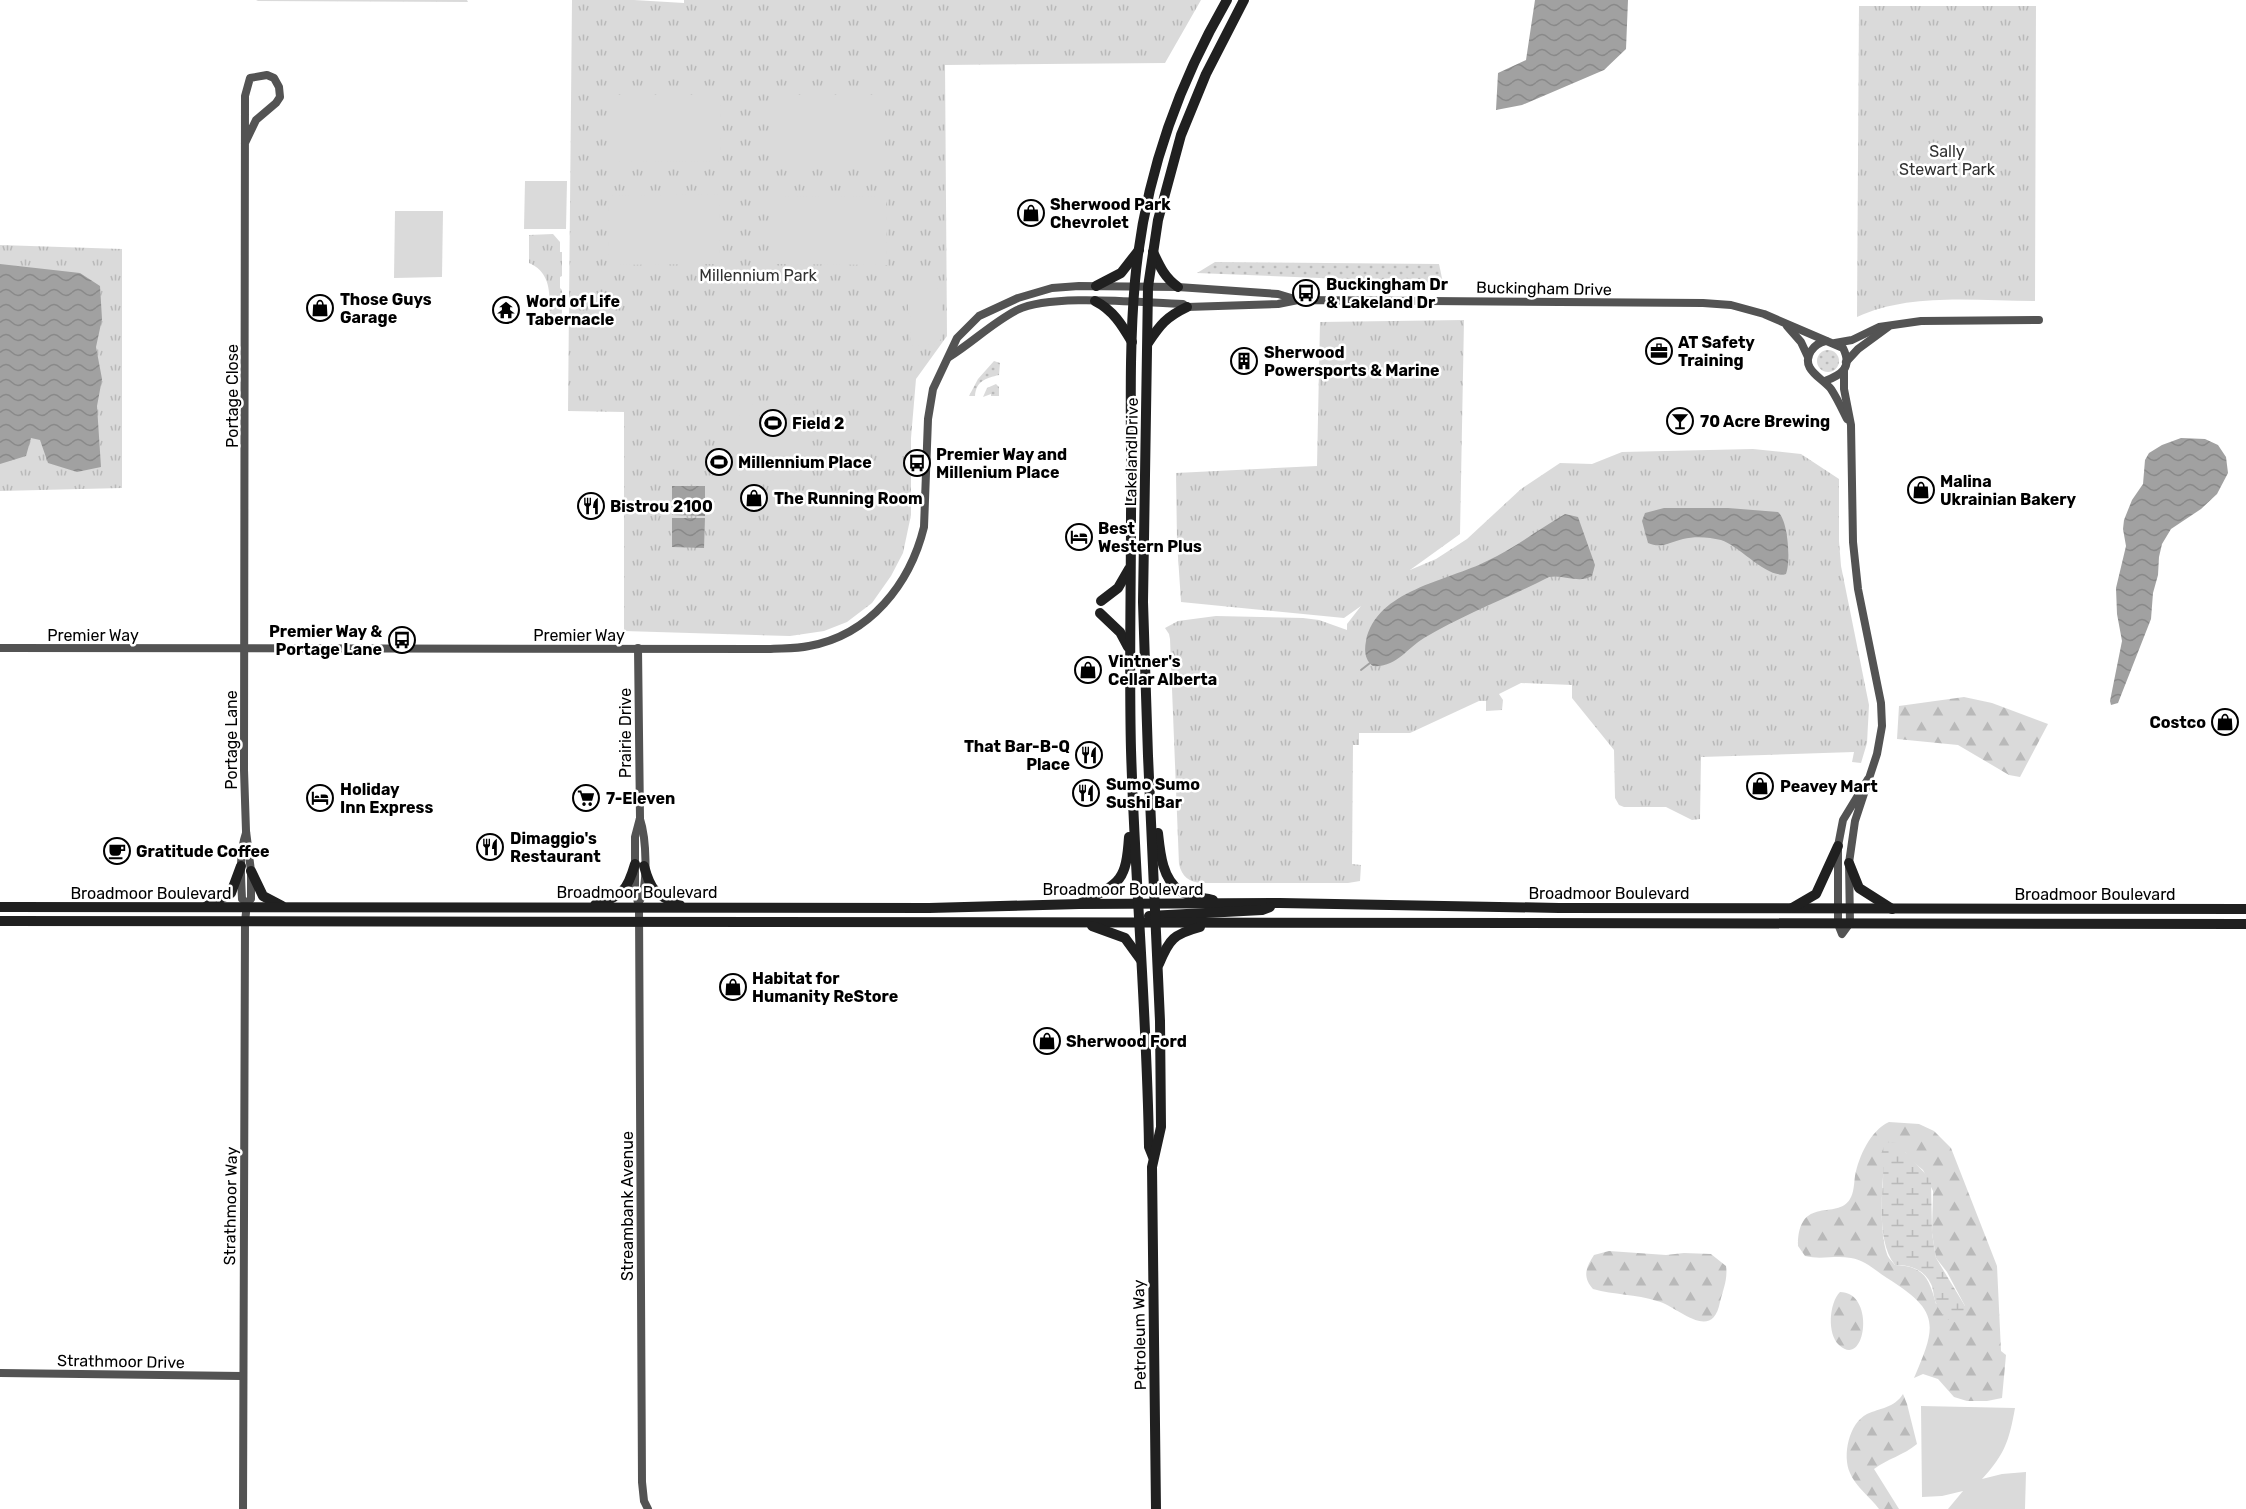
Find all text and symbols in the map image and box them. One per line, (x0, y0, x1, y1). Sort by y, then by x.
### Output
park label: Sally Stewart Park (1899, 142, 1996, 179)
place label: Sherwood Park Chevrolet (1050, 195, 1171, 232)
shop icon: Sherwood Park Chevrolet (1016, 198, 1046, 228)
park label: Millennium Park (699, 266, 818, 285)
place label: Buckingham Dr & Lakeland Dr (1326, 275, 1449, 312)
bus stop icon: Buckingham Dr & Lakeland Dr (1291, 278, 1321, 308)
street label: Buckingham Drive (1476, 278, 1612, 299)
place label: Those Guys Garage (340, 290, 432, 327)
place label: Word of Life Tabernacle (526, 292, 620, 329)
shop icon: Those Guys Garage (305, 293, 335, 323)
temple icon: Word of Life Tabernacle (491, 295, 521, 325)
place label: AT Safety Training (1678, 333, 1755, 370)
office icon: AT Safety Training (1644, 336, 1674, 366)
place label: Sherwood Powersports & Marine (1264, 343, 1439, 380)
street label: Portage Close (223, 344, 242, 448)
building icon: Sherwood Powersports & Marine (1229, 346, 1259, 376)
street label: Lakeland Drive (1121, 397, 1142, 507)
bar icon: 70 Acre Brewing (1665, 406, 1695, 436)
sports icon: Field 2 (758, 408, 788, 438)
place label: 70 Acre Brewing (1700, 412, 1830, 431)
place label: Field 2 (792, 414, 844, 433)
place label: Premier Way and Millenium Place (936, 445, 1067, 482)
sports icon: Millennium Place (704, 447, 734, 477)
bus stop icon: Premier Way and Millenium Place (902, 448, 932, 478)
place label: Millennium Place (738, 453, 872, 472)
place label: Malina Ukrainian Bakery (1940, 472, 2077, 509)
shop icon: Malina Ukrainian Bakery (1906, 475, 1936, 505)
shop icon: The Running Room (739, 483, 769, 513)
place label: The Running Room (774, 489, 923, 508)
restaurant icon: Bistrou 2100 (576, 491, 606, 521)
place label: Bistrou 2100 (610, 497, 713, 516)
place label: Best Western Plus (1098, 519, 1202, 556)
hotel icon: Best Western Plus (1064, 522, 1094, 552)
place label: Premier Way & Portage Lane (269, 622, 382, 659)
bus stop icon: Premier Way & Portage Lane (387, 625, 417, 655)
street label: Premier Way (47, 626, 139, 645)
street label: Premier Way (533, 626, 625, 645)
place label: Vintner's Cellar Alberta (1108, 652, 1217, 689)
shop icon: Vintner's Cellar Alberta (1073, 655, 1103, 685)
street label: Prairie Drive (616, 688, 635, 778)
street label: Portage Lane (222, 690, 241, 790)
shop icon: Costco (2210, 707, 2240, 737)
place label: Costco (2149, 713, 2206, 732)
place label: That Bar-B-Q Place (964, 737, 1070, 774)
restaurant icon: That Bar-B-Q Place (1074, 740, 1104, 770)
shop icon: Peavey Mart (1745, 771, 1775, 801)
place label: Sumo Sumo Sushi Bar (1106, 775, 1200, 812)
place label: Peavey Mart (1780, 777, 1878, 796)
restaurant icon: Sumo Sumo Sushi Bar (1071, 778, 1101, 808)
place label: Holiday Inn Express (340, 780, 433, 817)
hotel icon: Holiday Inn Express (305, 783, 335, 813)
supermarket icon: 7-Eleven (571, 783, 601, 813)
place label: 7-Eleven (606, 789, 675, 808)
place label: Dimaggio's Restaurant (510, 829, 601, 866)
restaurant icon: Dimaggio's Restaurant (475, 832, 505, 862)
cafe icon: Gratitude Coffee (102, 836, 132, 866)
place label: Gratitude Coffee (136, 842, 270, 861)
street label: Broadmoor Boulevard (1042, 880, 1204, 899)
street label: Broadmoor Boulevard (556, 883, 718, 902)
street label: Broadmoor Boulevard (70, 884, 232, 903)
street label: Broadmoor Boulevard (1528, 884, 1690, 903)
street label: Broadmoor Boulevard (2014, 885, 2176, 904)
place label: Habitat for Humanity ReStore (752, 969, 898, 1006)
shop icon: Habitat for Humanity ReStore (718, 972, 748, 1002)
shop icon: Sherwood Ford (1032, 1026, 1062, 1056)
place label: Sherwood Ford (1066, 1032, 1187, 1051)
street label: Streambank Avenue (618, 1131, 637, 1281)
street label: Strathmoor Way (220, 1146, 241, 1266)
street label: Petroleum Way (1129, 1279, 1150, 1391)
street label: Strathmoor Drive (57, 1351, 185, 1372)

